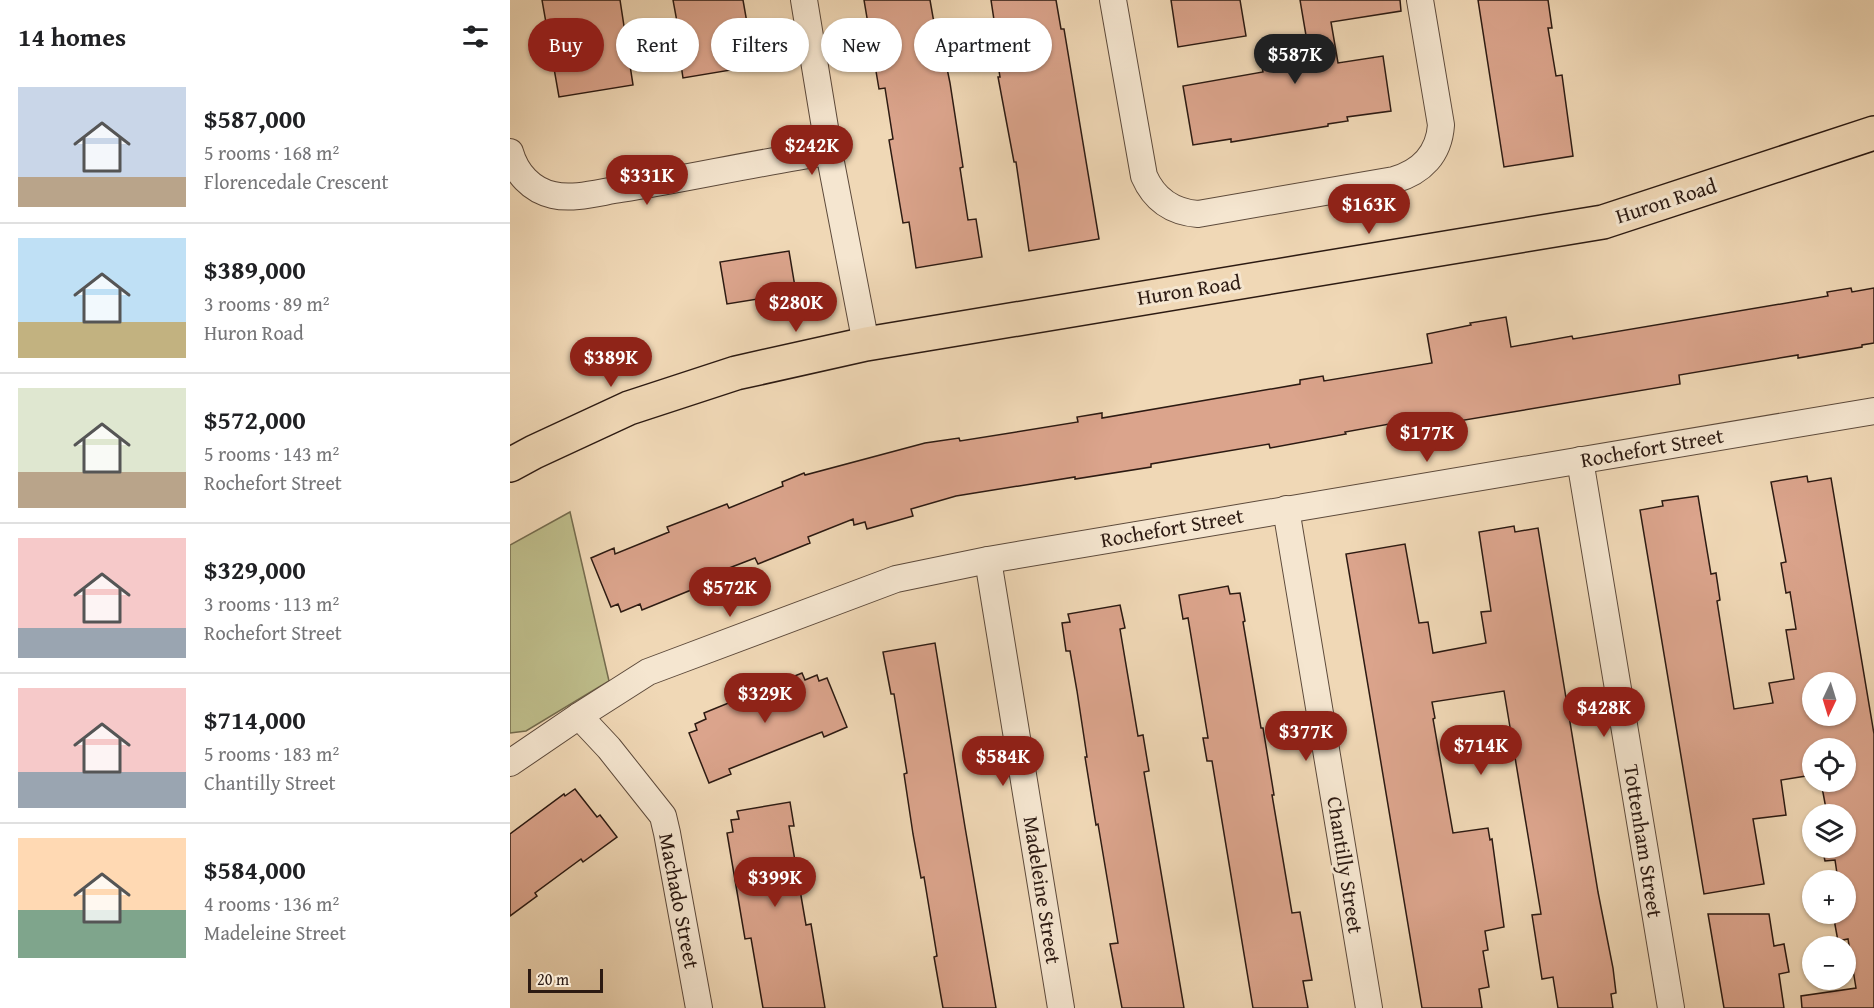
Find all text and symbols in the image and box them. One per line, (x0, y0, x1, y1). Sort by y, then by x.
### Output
text: 14 homes (18, 17, 126, 56)
chip: Buy (528, 18, 604, 72)
chip: Rent (616, 18, 699, 72)
chip: Filters (711, 18, 809, 72)
chip: New (821, 18, 902, 72)
chip: Apartment (914, 18, 1052, 72)
icon: filters (459, 20, 492, 53)
pin: $587K (1253, 34, 1337, 85)
text: $587K (1268, 39, 1322, 68)
text: $587,000 (204, 99, 306, 138)
icon: home (66, 111, 138, 183)
pin: $242K (770, 125, 854, 176)
text: $242K (785, 130, 839, 159)
text: 5 rooms · 168 m² (204, 138, 339, 167)
pin: $331K (605, 155, 689, 206)
text: $331K (620, 160, 674, 189)
text: Florencedale Crescent (204, 167, 389, 196)
street label: Huron Road (1611, 169, 1721, 231)
pin: $163K (1327, 184, 1411, 235)
text: $163K (1342, 189, 1396, 218)
text: $389,000 (204, 250, 306, 289)
icon: home (66, 262, 138, 334)
street label: Huron Road (1135, 266, 1244, 313)
pin: $280K (754, 282, 838, 333)
text: $280K (769, 287, 823, 316)
text: 3 rooms · 89 m² (204, 289, 330, 318)
text: Huron Road (204, 318, 304, 347)
pin: $389K (569, 337, 653, 388)
text: $389K (584, 342, 638, 371)
text: $572,000 (204, 400, 306, 439)
icon: home (66, 412, 138, 484)
pin: $177K (1385, 412, 1469, 463)
text: $177K (1400, 417, 1454, 446)
street label: Rochefort Street (1578, 420, 1726, 475)
text: 5 rooms · 143 m² (204, 439, 339, 468)
text: Rochefort Street (204, 468, 342, 497)
street label: Rochefort Street (1098, 500, 1246, 555)
text: $329,000 (204, 550, 306, 589)
icon: home (66, 562, 138, 634)
pin: $572K (688, 567, 772, 618)
text: $572K (703, 572, 757, 601)
text: 3 rooms · 113 m² (204, 589, 339, 618)
text: Rochefort Street (204, 618, 342, 647)
north arrow (1802, 672, 1856, 726)
map controls (1802, 672, 1856, 990)
pin: $329K (723, 673, 807, 724)
text: $329K (738, 678, 792, 707)
pin: $428K (1562, 687, 1646, 738)
text: $428K (1577, 692, 1631, 721)
text: $714,000 (204, 700, 306, 739)
pin: $377K (1264, 711, 1348, 762)
icon: home (66, 712, 138, 784)
text: $377K (1279, 716, 1333, 745)
pin: $714K (1439, 725, 1523, 776)
text: $714K (1454, 730, 1508, 759)
pin: $584K (961, 736, 1045, 787)
button: locate (1802, 738, 1856, 792)
text: 5 rooms · 183 m² (204, 739, 339, 768)
text: $584K (976, 741, 1030, 770)
street label: Tottenham Street (1616, 762, 1671, 920)
text: Chantilly Street (204, 768, 336, 797)
street label: Chantilly Street (1319, 794, 1372, 936)
button: layers (1802, 804, 1856, 858)
street label: Madeleine Street (1016, 814, 1070, 967)
street label: Machado Street (651, 830, 708, 972)
text: $584,000 (204, 850, 306, 889)
pin: $399K (733, 857, 817, 908)
icon: home (66, 862, 138, 934)
text: $399K (748, 862, 802, 891)
button: + (1802, 870, 1856, 924)
text: 4 rooms · 136 m² (204, 889, 339, 918)
text: Madeleine Street (204, 918, 346, 947)
button: − (1802, 936, 1856, 990)
scale bar (528, 966, 603, 994)
text: 20 m (537, 967, 569, 991)

